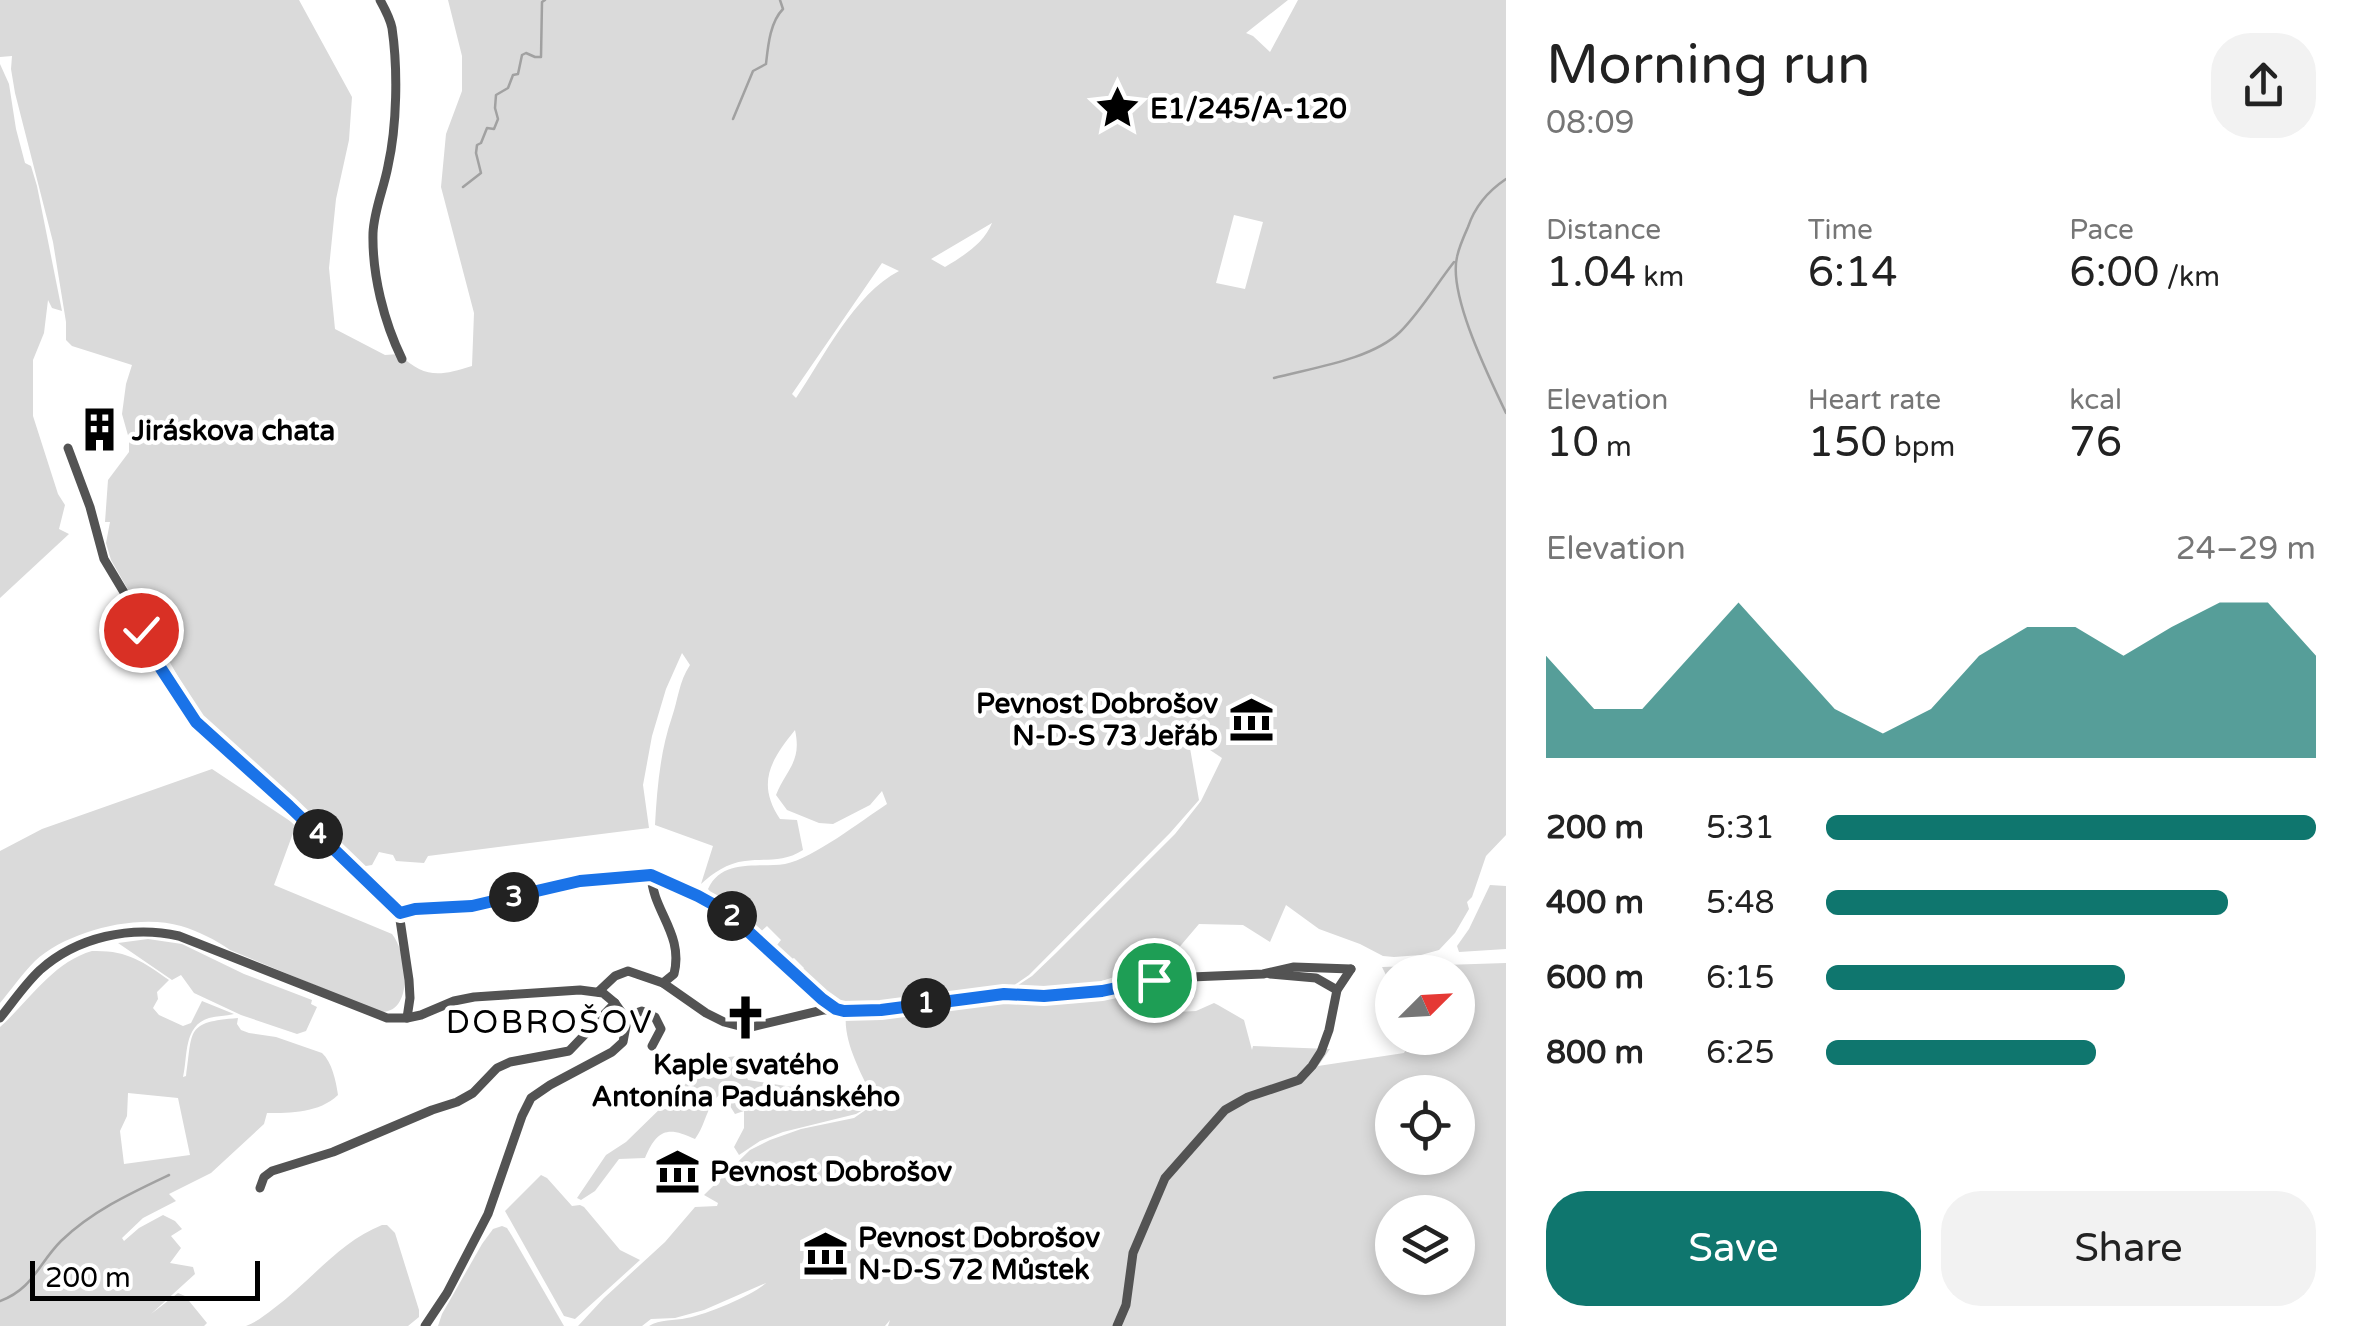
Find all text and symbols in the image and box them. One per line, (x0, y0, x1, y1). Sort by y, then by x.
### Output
text: Morning run (1546, 33, 1871, 99)
button: share (2211, 33, 2316, 138)
place icon: E1/245/A-120 (1093, 84, 1141, 132)
place label: E1/245/A-120 (1150, 92, 1347, 126)
text: 08:09 (1546, 104, 1635, 142)
text: Distance (1546, 213, 1661, 247)
text: Time (1808, 213, 1873, 247)
text: Pace (2069, 213, 2134, 247)
text: 1.04 (1546, 247, 1636, 298)
text: 6:14 (1808, 247, 1898, 298)
text: 6:00 (2069, 247, 2159, 298)
text: km (1636, 260, 1684, 294)
text: /km (2159, 260, 2220, 294)
text: Elevation (1546, 383, 1668, 417)
text: Heart rate (1808, 383, 1941, 417)
text: kcal (2069, 383, 2122, 417)
building icon: Jiráskova chata (75, 406, 123, 454)
place label: Jiráskova chata (131, 414, 335, 448)
text: 10 (1546, 417, 1599, 468)
text: 150 (1808, 417, 1887, 468)
text: 76 (2069, 417, 2122, 468)
text: m (1599, 430, 1632, 464)
text: bpm (1887, 430, 1955, 464)
text: Elevation (1546, 530, 1686, 568)
text: 24–29 m (2176, 530, 2316, 568)
pin (99, 588, 184, 673)
icon: check (114, 603, 169, 658)
place label: Pevnost Dobrošov N-D-S 73 Jeřáb (976, 687, 1218, 753)
museum icon: Pevnost Dobrošov N-D-S 73 Jeřáb (1227, 695, 1275, 743)
pin: 4 (293, 809, 343, 859)
text: 200 m (1546, 809, 1644, 847)
text: 5:31 (1706, 809, 1775, 847)
text: 4 (309, 817, 327, 851)
pin: 3 (489, 872, 539, 922)
text: 3 (505, 880, 523, 914)
text: 400 m (1546, 884, 1644, 922)
text: 5:48 (1706, 884, 1775, 922)
pin: 2 (707, 891, 757, 941)
text: 2 (723, 899, 741, 933)
pin (1112, 938, 1197, 1023)
icon: arrive (1127, 953, 1182, 1008)
north arrow (1375, 955, 1475, 1055)
map controls (1375, 955, 1475, 1295)
text: 600 m (1546, 959, 1644, 997)
text: 6:15 (1706, 959, 1775, 997)
pin: 1 (901, 978, 951, 1028)
text: 1 (917, 986, 935, 1020)
church icon: Kaple svatého Antonína Paduánského (722, 994, 770, 1042)
district label: DOBROŠOV (446, 1004, 654, 1042)
text: 800 m (1546, 1034, 1644, 1072)
text: 6:25 (1706, 1034, 1775, 1072)
place label: Kaple svatého Antonína Paduánského (592, 1048, 900, 1114)
button: locate (1375, 1075, 1475, 1175)
museum icon: Pevnost Dobrošov (653, 1147, 701, 1195)
place label: Pevnost Dobrošov (710, 1155, 952, 1189)
button: Save (1546, 1191, 1921, 1306)
button: Share (1941, 1191, 2316, 1306)
button: layers (1375, 1195, 1475, 1295)
place label: Pevnost Dobrošov N-D-S 72 Můstek (858, 1221, 1100, 1287)
museum icon: Pevnost Dobrošov N-D-S 72 Můstek (801, 1229, 849, 1277)
scale bar (30, 1256, 260, 1300)
text: 200 m (45, 1261, 131, 1295)

